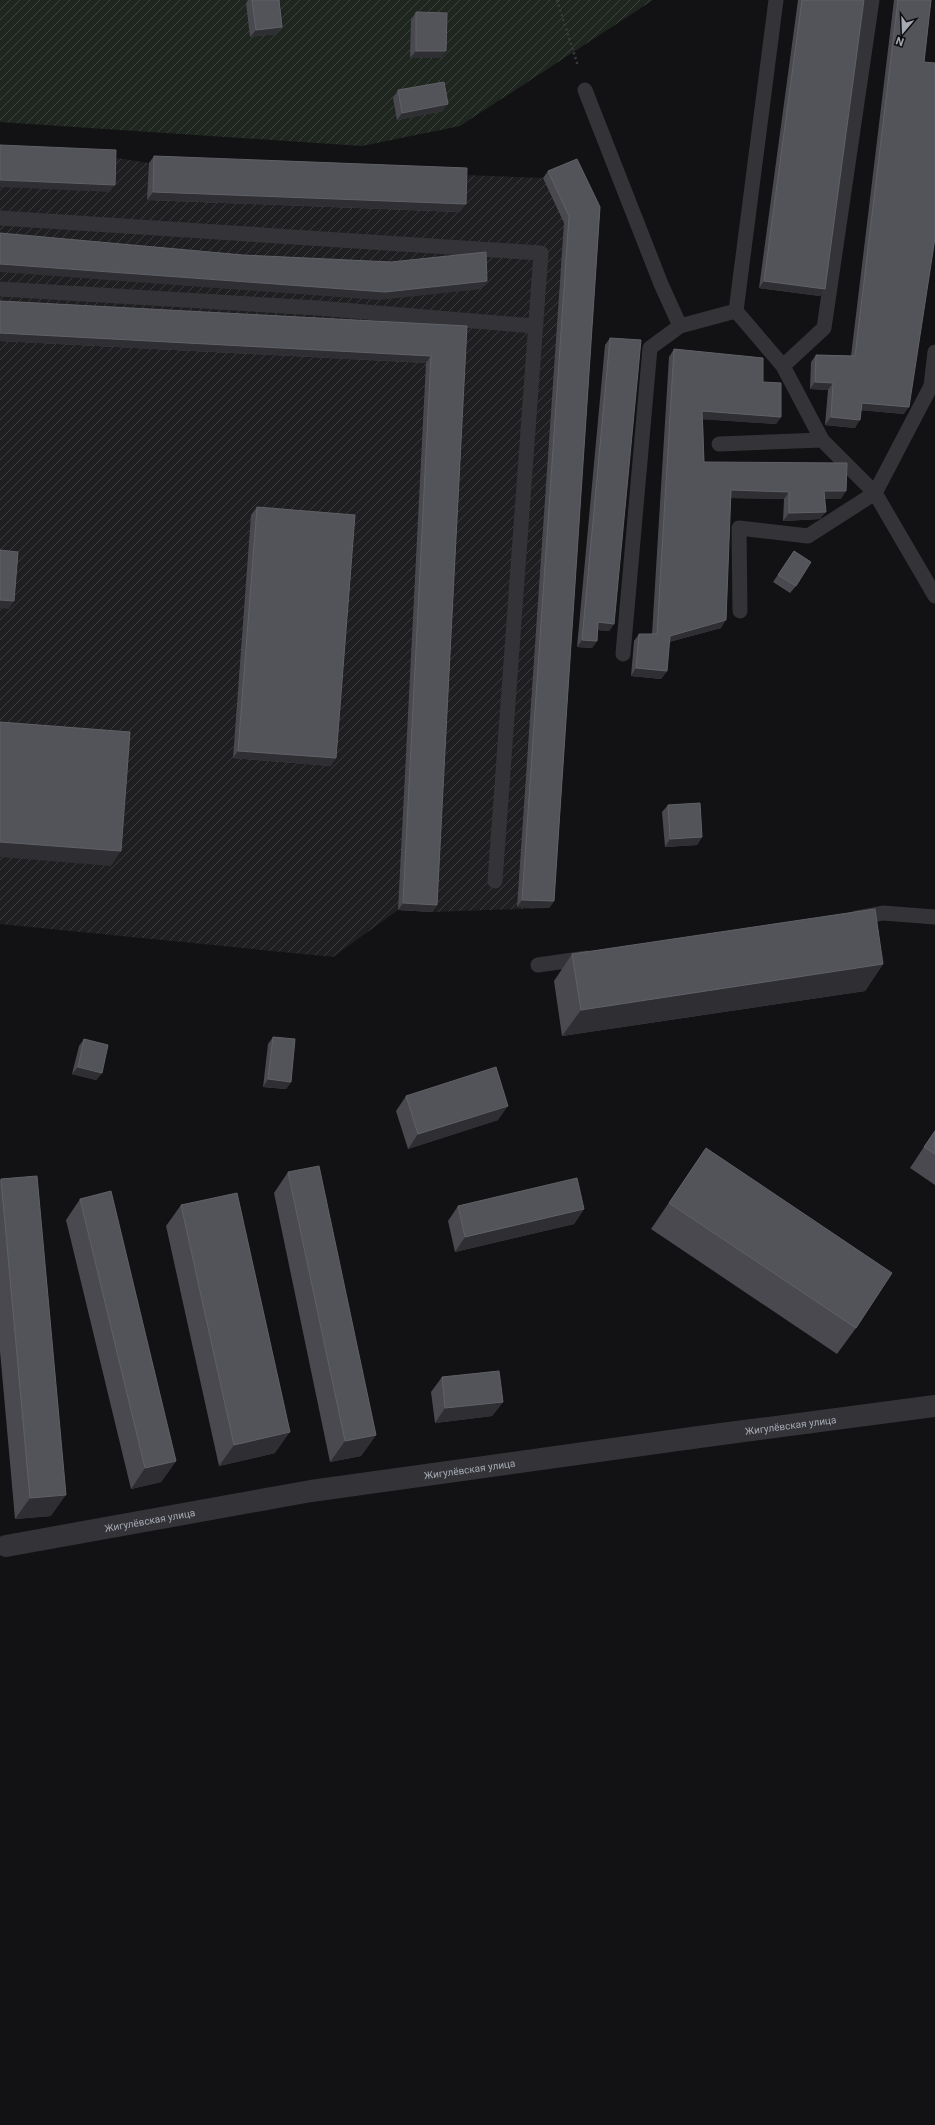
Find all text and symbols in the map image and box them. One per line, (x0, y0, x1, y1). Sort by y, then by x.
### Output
north arrow (883, 12, 923, 52)
text: N (894, 33, 906, 48)
street label: Жигулёвская улица (744, 1414, 837, 1436)
street label: Жигулёвская улица (423, 1457, 516, 1481)
street label: Жигулёвская улица (103, 1507, 196, 1534)

